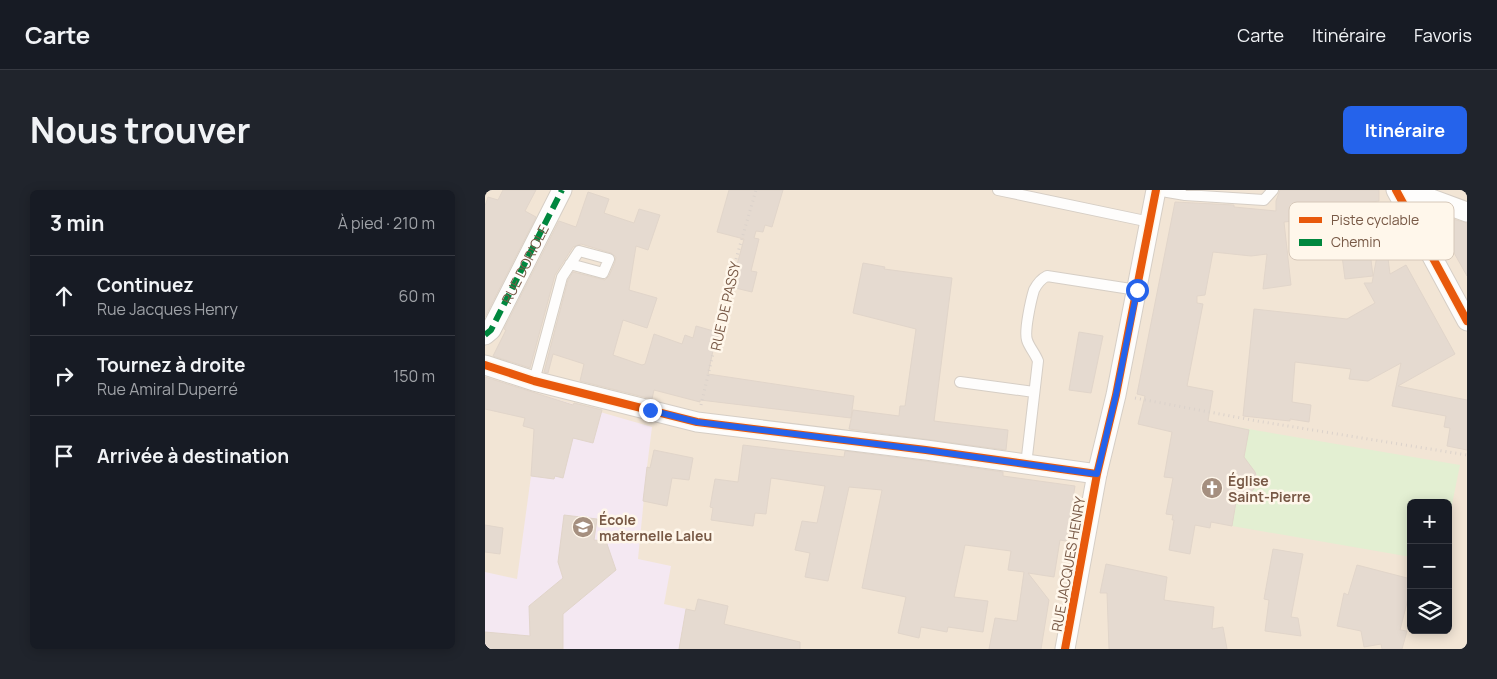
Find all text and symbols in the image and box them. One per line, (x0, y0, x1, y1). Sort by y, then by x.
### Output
text: Carte (25, 18, 90, 51)
text: Carte (1237, 23, 1284, 47)
text: Itinéraire (1312, 23, 1386, 47)
text: Favoris (1414, 23, 1472, 47)
text: Nous trouver (30, 106, 251, 154)
button: Itinéraire (1343, 106, 1467, 154)
legend (1289, 202, 1454, 260)
text: 3 min (50, 209, 104, 237)
text: Piste cyclable (1331, 210, 1419, 229)
text: À pied · 210 m (338, 212, 435, 234)
street label: RUE DORIOLE (497, 221, 553, 307)
text: Chemin (1331, 232, 1381, 251)
street label: RUE DE PASSY (706, 259, 745, 352)
text: Continuez (97, 272, 194, 298)
route start (1126, 279, 1149, 302)
icon: ahead (50, 282, 78, 310)
text: 60 m (399, 285, 435, 307)
text: Rue Jacques Henry (97, 298, 238, 320)
text: Tournez à droite (97, 352, 245, 378)
icon: right (50, 362, 78, 390)
text: 150 m (393, 365, 435, 387)
text: Rue Amiral Duperré (97, 378, 238, 400)
route end (639, 399, 662, 422)
icon: arrive (50, 442, 78, 470)
text: Arrivée à destination (97, 443, 289, 469)
place label: Église Saint-Pierre (1228, 471, 1311, 506)
church icon: Église Saint-Pierre (1200, 476, 1224, 500)
street label: RUE JACQUES HENRY (1047, 495, 1089, 633)
map controls (1407, 499, 1452, 634)
button: + (1407, 499, 1452, 544)
place label: École maternelle Laleu (599, 510, 712, 545)
school or university icon: École maternelle Laleu (571, 515, 595, 539)
button: − (1407, 544, 1452, 589)
button: layers (1407, 589, 1452, 634)

